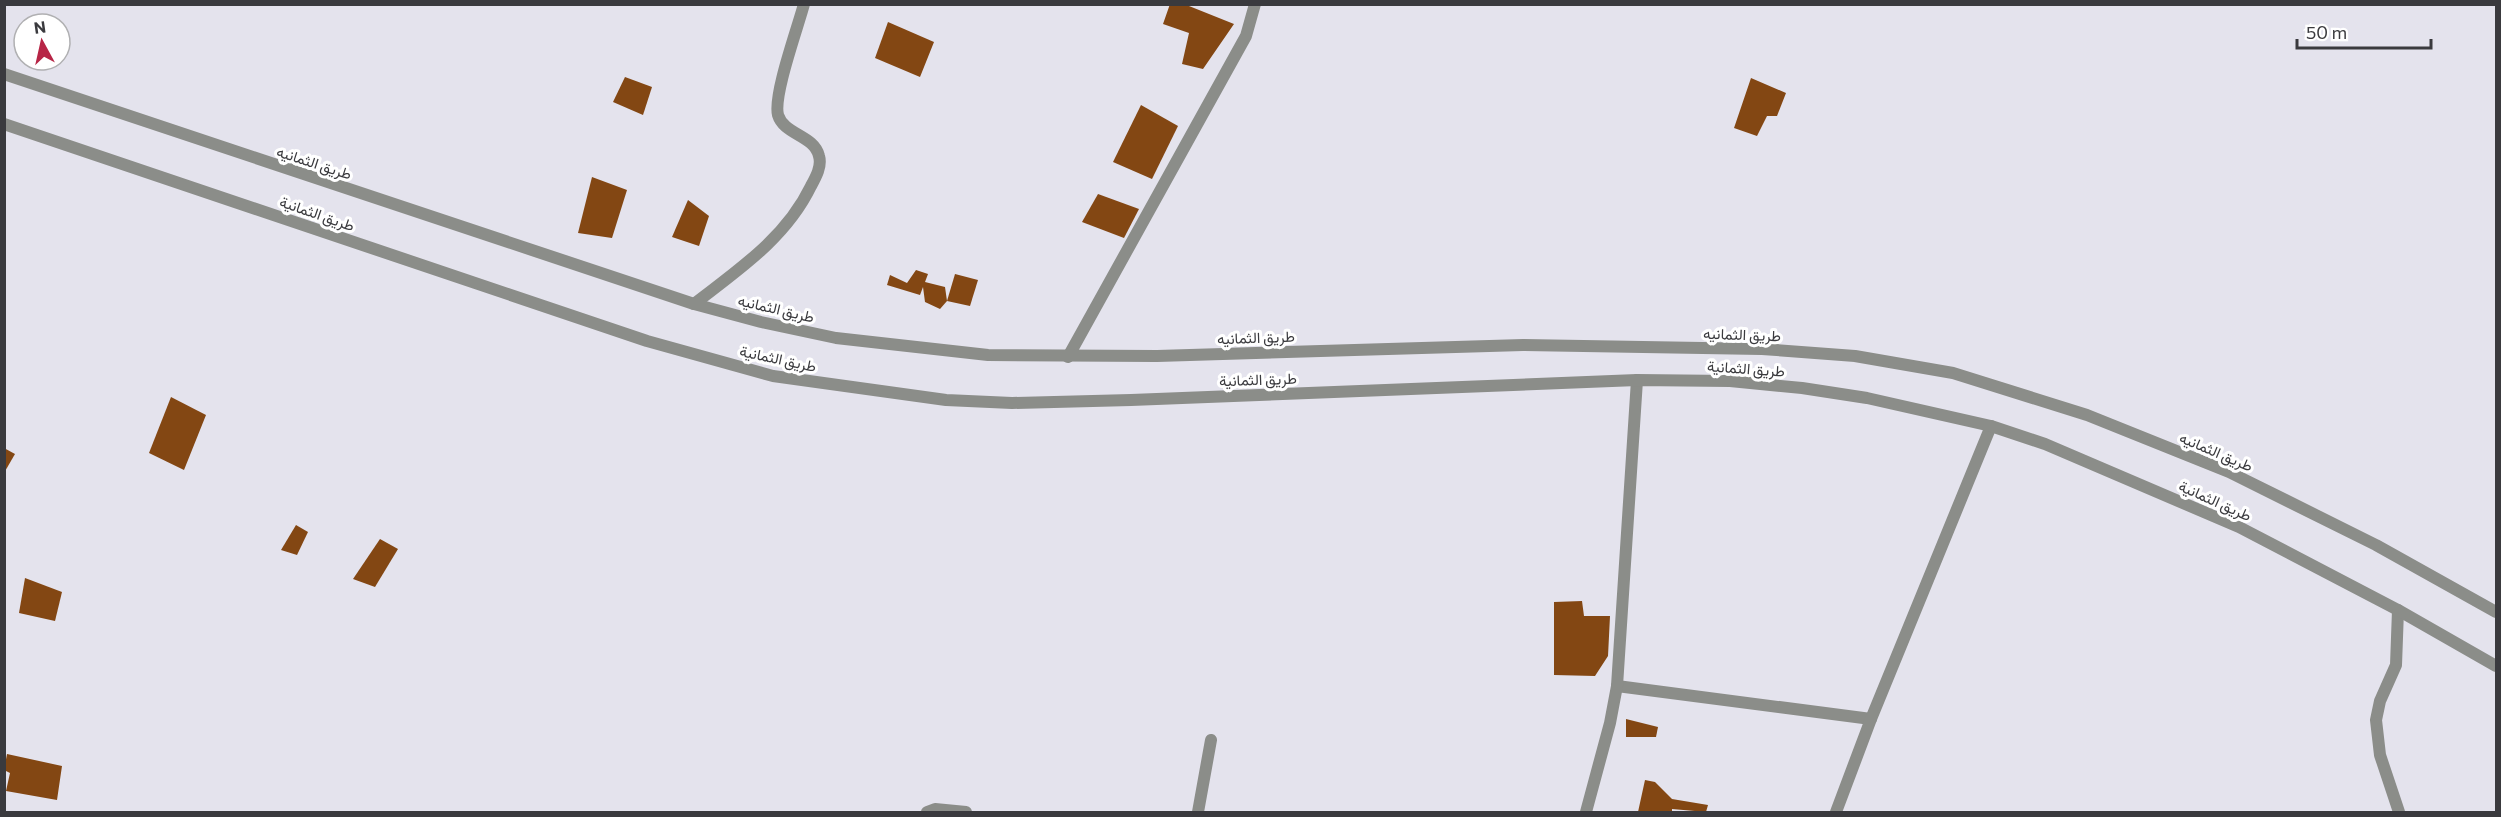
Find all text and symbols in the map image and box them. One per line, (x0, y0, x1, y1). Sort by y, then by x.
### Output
north arrow (12, 12, 72, 72)
scale bar (2297, 12, 2430, 50)
text: N (33, 16, 47, 37)
text: 50 m (2306, 21, 2347, 43)
street label: طريق الثمانيه (274, 141, 354, 185)
street label: طريق الثمانية (277, 192, 357, 236)
street label: طريق الثمانيه (736, 290, 816, 328)
street label: طريق الثمانيه (1703, 324, 1781, 346)
street label: طريق الثمانيه (1217, 327, 1295, 349)
street label: طريق الثمانية (738, 341, 818, 377)
street label: طريق الثمانية (1706, 356, 1786, 382)
street label: طريق الثمانية (1219, 369, 1297, 391)
street label: طريق الثمانيه (2176, 428, 2256, 477)
street label: طريق الثمانية (2175, 476, 2255, 526)

